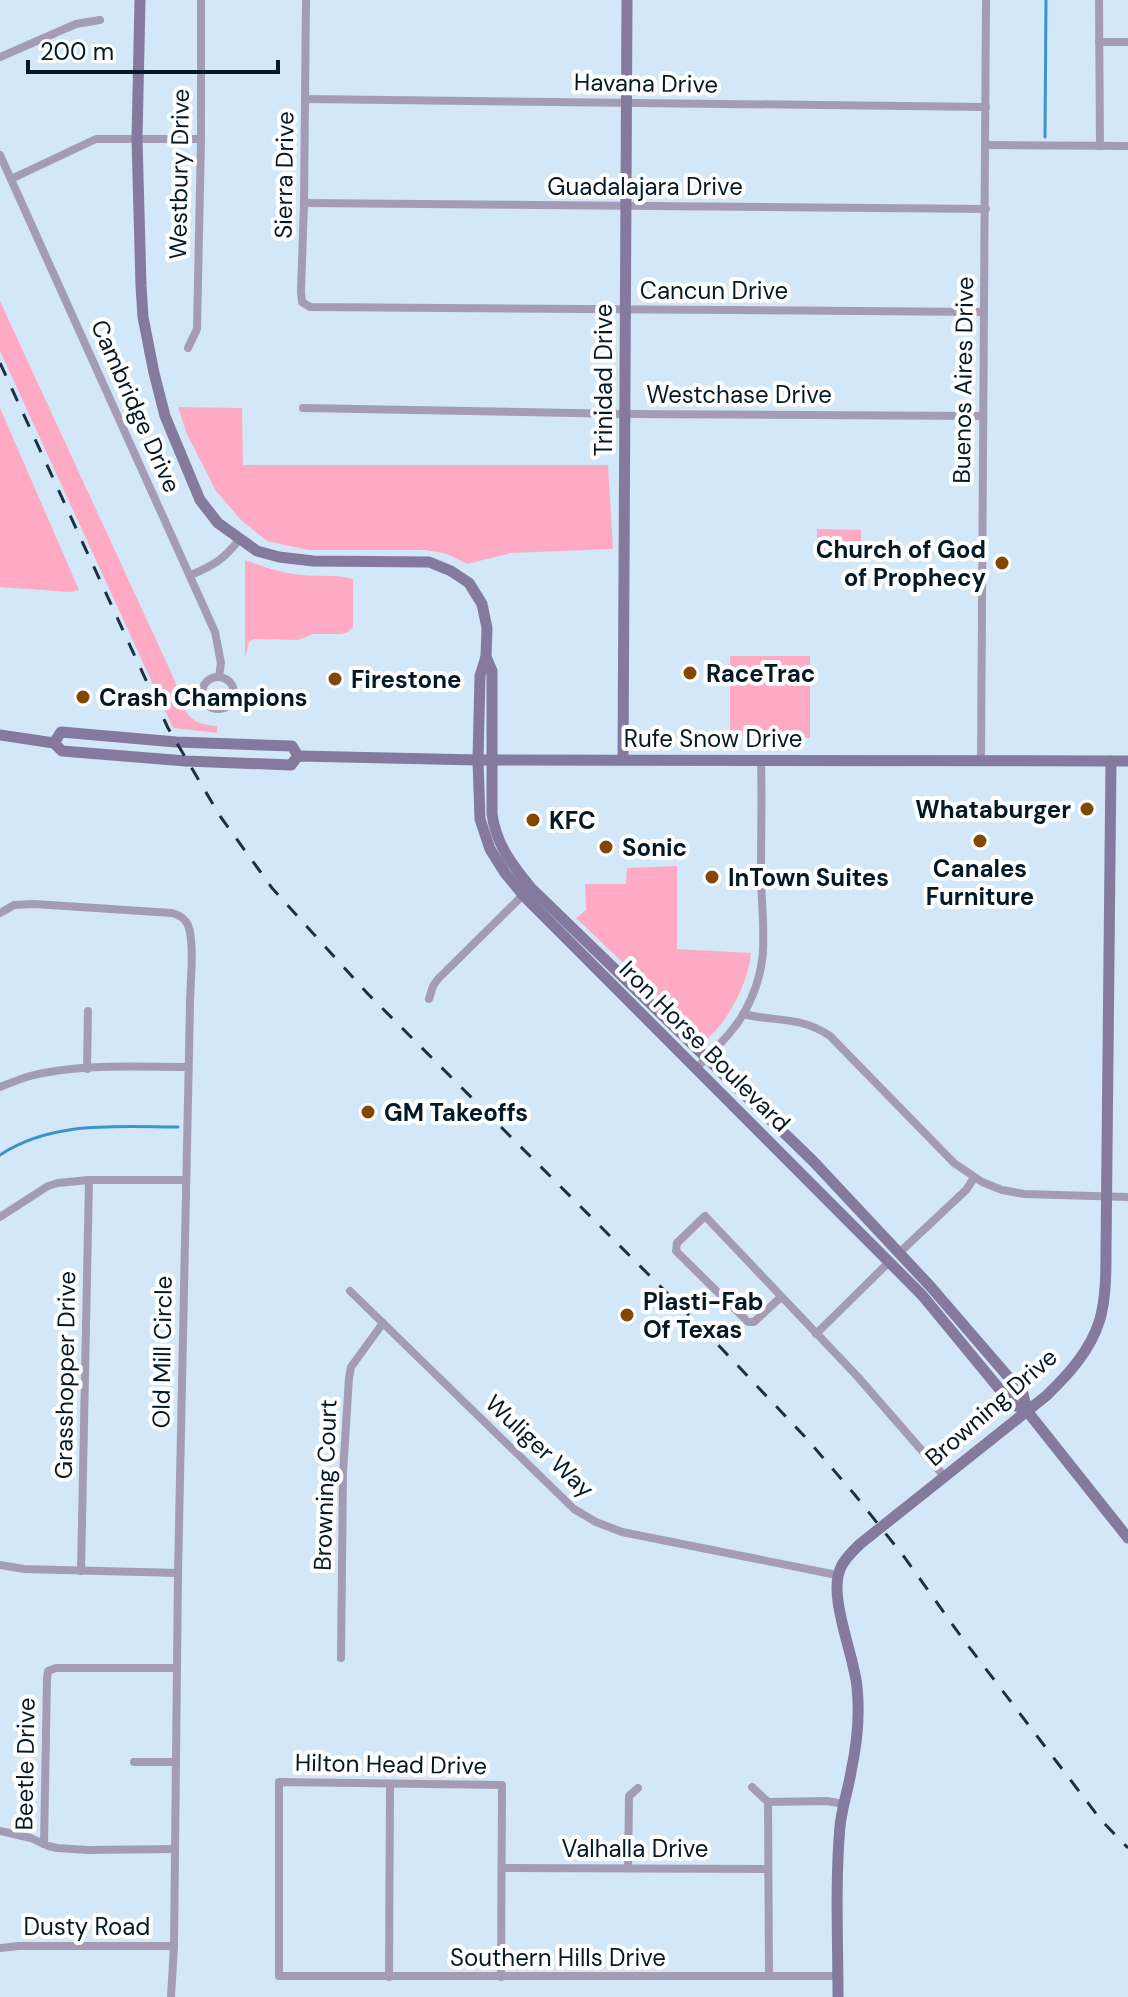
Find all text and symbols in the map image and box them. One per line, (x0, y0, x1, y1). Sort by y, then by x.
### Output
scale bar (28, 24, 278, 74)
text: 200 m (40, 36, 114, 67)
street label: Havana Drive (574, 66, 718, 100)
street label: Westbury Drive (162, 88, 196, 260)
street label: Sierra Drive (267, 111, 301, 239)
street label: Guadalajara Drive (547, 171, 743, 202)
street label: Cancun Drive (640, 275, 788, 306)
street label: Buenos Aires Drive (946, 276, 980, 484)
street label: Trinidad Drive (588, 304, 619, 456)
street label: Cambridge Drive (84, 315, 188, 497)
street label: Westchase Drive (646, 379, 832, 410)
place label: Church of God of Prophecy (816, 534, 986, 593)
marker: Church of God of Prophecy (993, 554, 1011, 572)
place label: RaceTrac (706, 658, 815, 689)
place label: Firestone (351, 664, 461, 695)
marker: RaceTrac (681, 664, 699, 682)
marker: Firestone (326, 670, 344, 688)
place label: Crash Champions (99, 682, 308, 713)
marker: Crash Champions (74, 688, 92, 706)
street label: Rufe Snow Drive (624, 723, 802, 754)
place label: Whataburger (915, 794, 1071, 825)
marker: Whataburger (1078, 800, 1096, 818)
place label: KFC (549, 805, 596, 836)
marker: KFC (524, 811, 542, 829)
place label: Sonic (622, 832, 687, 863)
marker: Canales Furniture (971, 832, 989, 850)
marker: Sonic (597, 838, 615, 856)
place label: Canales Furniture (926, 853, 1034, 912)
place label: InTown Suites (728, 862, 889, 893)
marker: InTown Suites (703, 868, 721, 886)
street label: Iron Horse Boulevard (613, 954, 797, 1138)
place label: GM Takeoffs (384, 1097, 528, 1128)
marker: GM Takeoffs (359, 1103, 377, 1121)
street label: Grasshopper Drive (48, 1271, 82, 1479)
street label: Old Mill Circle (145, 1275, 179, 1429)
place label: Plasti-Fab Of Texas (643, 1286, 764, 1345)
marker: Plasti-Fab Of Texas (618, 1306, 636, 1324)
street label: Browning Drive (919, 1341, 1063, 1473)
street label: Wuliger Way (479, 1388, 601, 1504)
street label: Browning Court (307, 1399, 343, 1571)
street label: Beetle Drive (8, 1697, 42, 1831)
street label: Hilton Head Drive (295, 1747, 487, 1781)
street label: Valhalla Drive (562, 1833, 708, 1864)
street label: Dusty Road (24, 1911, 150, 1942)
street label: Southern Hills Drive (450, 1942, 666, 1973)

